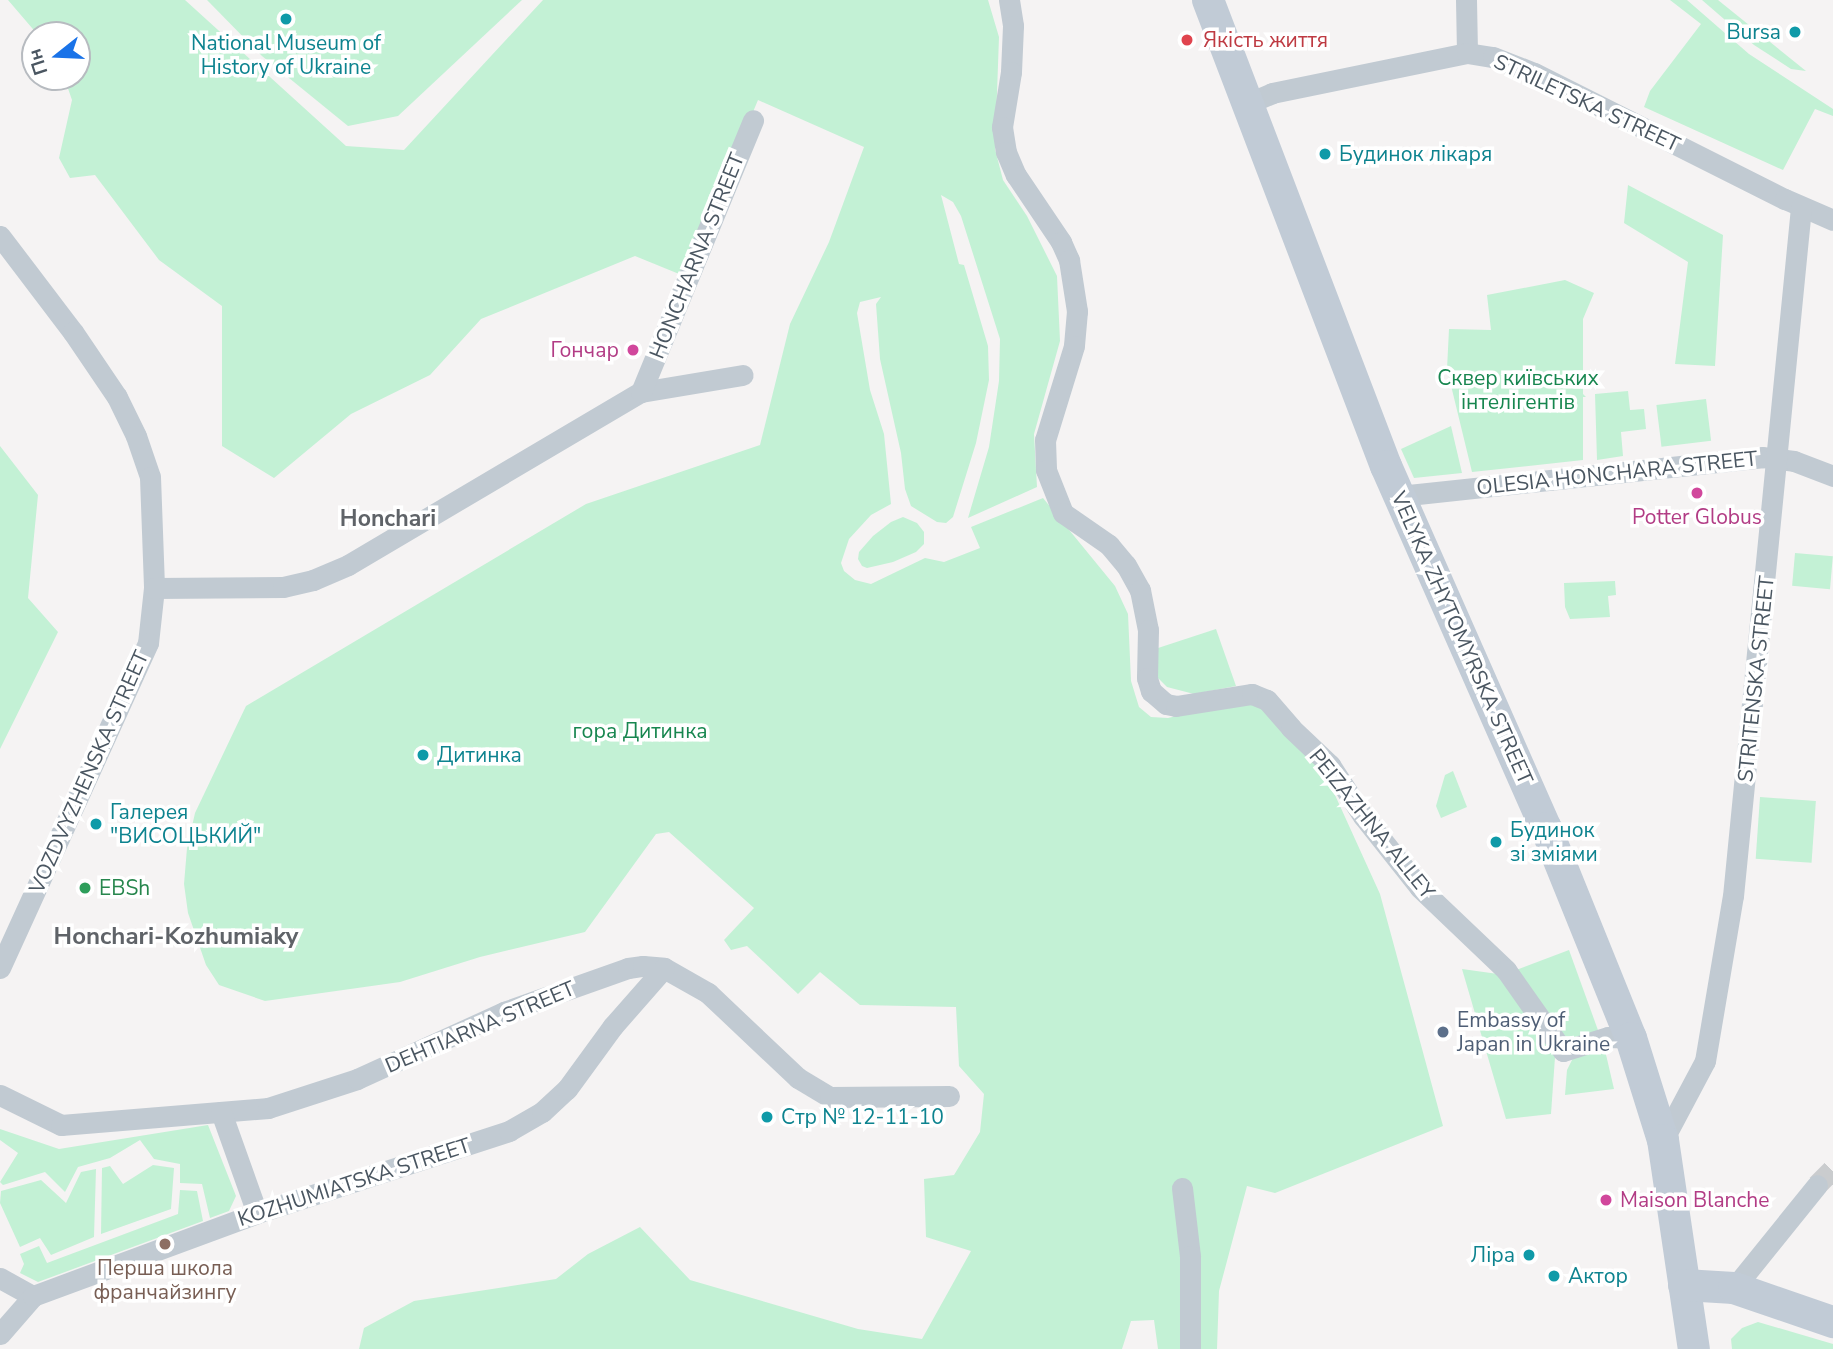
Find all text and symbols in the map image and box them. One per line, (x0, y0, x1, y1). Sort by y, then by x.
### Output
marker: National Museum of History of Ukraine (278, 11, 294, 27)
place label: Bursa (1726, 19, 1781, 45)
north arrow (21, 21, 91, 91)
marker: Bursa (1787, 24, 1803, 40)
place label: Якість життя (1203, 27, 1328, 53)
place label: National Museum of History of Ukraine (191, 30, 381, 80)
marker: Якість життя (1177, 30, 1197, 50)
text: Пн (22, 45, 54, 78)
street label: STRILETSKA STREET (1490, 49, 1684, 157)
place label: Будинок лікаря (1339, 141, 1492, 167)
marker: Будинок лікаря (1317, 146, 1333, 162)
street label: HONCHARNA STREET (644, 150, 750, 362)
place label: Гончар (551, 337, 619, 363)
marker: Гончар (625, 342, 641, 358)
park label: Сквер київських інтелігентів (1437, 365, 1599, 415)
street label: OLESIA HONCHARA STREET (1475, 446, 1759, 500)
marker: Potter Globus (1689, 485, 1705, 501)
street label: VELYKA ZHYTOMYRSKA STREET (1386, 488, 1538, 788)
place label: Potter Globus (1632, 504, 1762, 530)
district label: Honchari (340, 505, 436, 533)
street label: STRITENSKA STREET (1733, 575, 1779, 783)
street label: VOZDVYZHENSKA STREET (24, 647, 154, 897)
park label: гора Дитинка (572, 718, 708, 744)
place label: Дитинка (437, 742, 522, 768)
street label: PEIZAZHNA ALLEY (1304, 744, 1440, 904)
marker: Дитинка (415, 747, 431, 763)
place label: Галерея "ВИСОЦЬКИЙ" (110, 799, 261, 849)
marker: Галерея "ВИСОЦЬКИЙ" (88, 816, 104, 832)
place label: Будинок зі зміями (1510, 817, 1598, 867)
marker: Будинок зі зміями (1488, 834, 1504, 850)
place label: EBSh (99, 875, 150, 901)
marker: EBSh (77, 880, 93, 896)
district label: Honchari-Kozhumiaky (54, 923, 298, 951)
street label: DEHTIARNA STREET (381, 976, 579, 1078)
place label: Embassy of Japan in Ukraine (1457, 1007, 1610, 1057)
marker: Embassy of Japan in Ukraine (1435, 1024, 1451, 1040)
place label: Стр № 12-11-10 (781, 1104, 944, 1130)
marker: Стр № 12-11-10 (759, 1109, 775, 1125)
street label: KOZHUMIATSKA STREET (234, 1132, 474, 1232)
place label: Maison Blanche (1620, 1187, 1769, 1213)
marker: Maison Blanche (1598, 1192, 1614, 1208)
marker: Перша школа франчайзингу (157, 1236, 173, 1252)
place label: Ліра (1471, 1242, 1515, 1268)
marker: Ліра (1521, 1247, 1537, 1263)
place label: Перша школа франчайзингу (93, 1255, 237, 1305)
place label: Актор (1568, 1263, 1628, 1289)
marker: Актор (1546, 1268, 1562, 1284)

